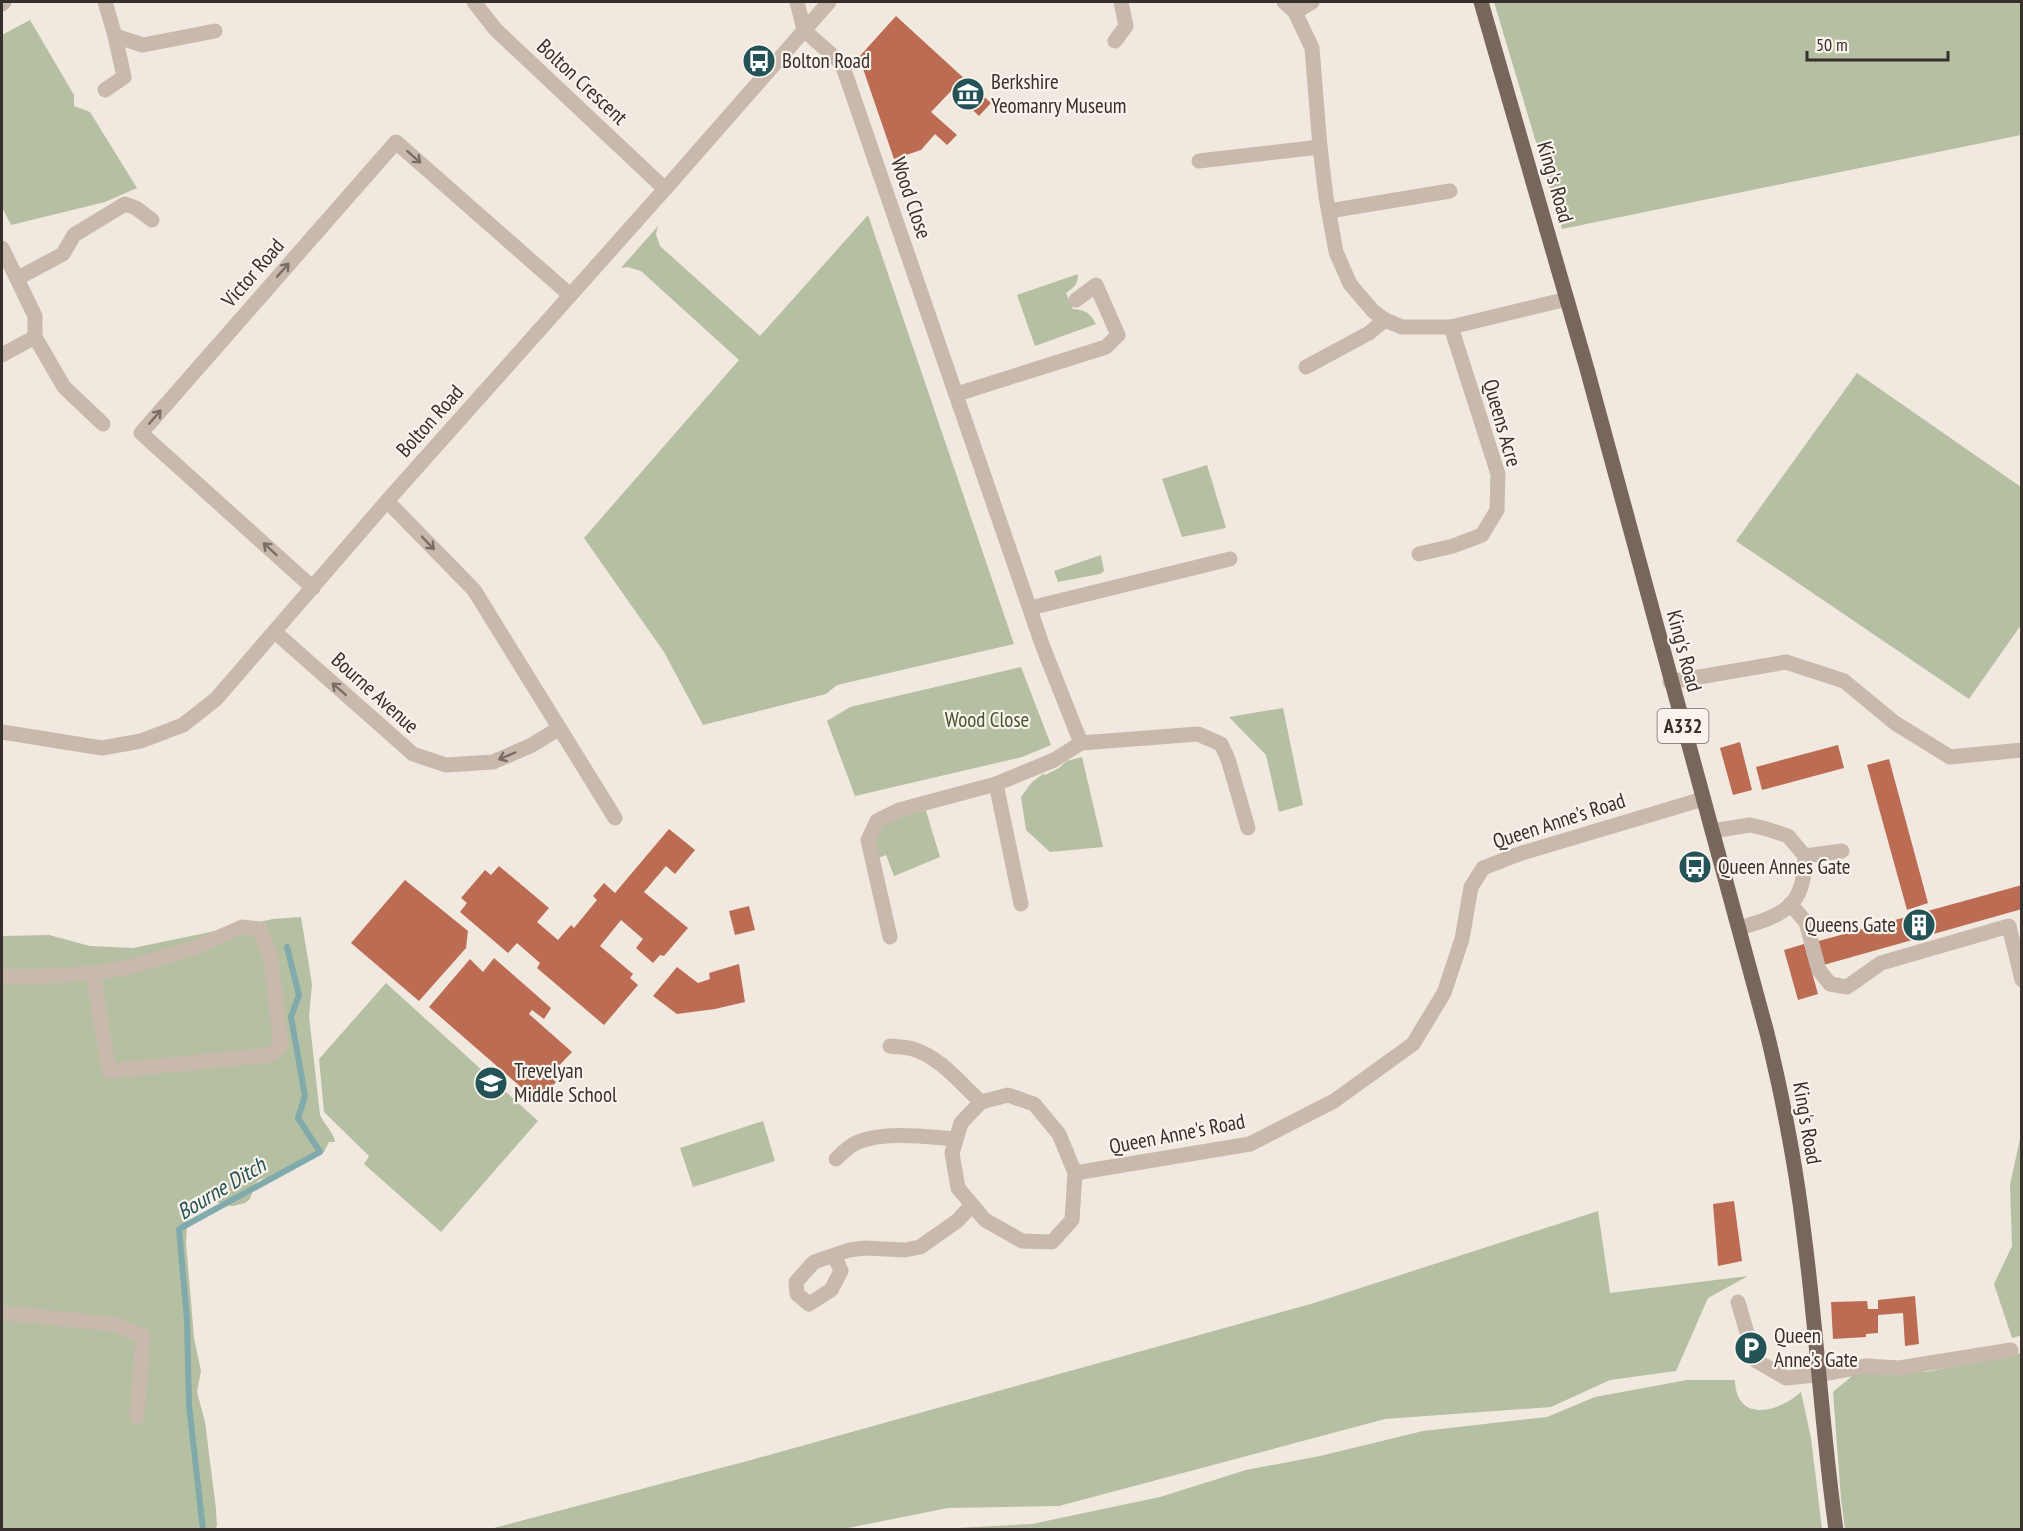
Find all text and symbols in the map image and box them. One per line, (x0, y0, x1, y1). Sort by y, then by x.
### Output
scale bar (1807, 24, 1948, 62)
street label: Bolton Crescent (531, 33, 633, 130)
text: 50 m (1816, 33, 1848, 56)
bus stop icon: Bolton Road (741, 43, 777, 79)
place label: Bolton Road (782, 47, 870, 74)
place label: Berkshire Yeomanry Museum (991, 68, 1126, 119)
museum icon: Berkshire Yeomanry Museum (950, 76, 986, 112)
street label: King's Road (1531, 138, 1580, 226)
one-way arrow (406, 150, 421, 164)
street label: Wood Close (885, 154, 938, 242)
street label: Victor Road (215, 233, 290, 313)
one-way arrow (276, 263, 290, 278)
street label: Queens Acre (1477, 376, 1528, 470)
street label: Bolton Road (390, 379, 469, 462)
one-way arrow (148, 410, 162, 425)
one-way arrow (420, 536, 435, 551)
one-way arrow (263, 542, 278, 556)
street label: King's Road (1661, 607, 1708, 695)
street label: Bourne Avenue (326, 646, 425, 739)
one-way arrow (332, 682, 347, 696)
park label: Wood Close (945, 706, 1029, 733)
road number: A332 (1658, 709, 1708, 743)
one-way arrow (498, 750, 516, 762)
street label: Queen Anne's Road (1489, 786, 1629, 855)
bus stop icon: Queen Annes Gate (1677, 849, 1713, 885)
place label: Queen Annes Gate (1718, 853, 1851, 880)
building icon: Queens Gate (1901, 907, 1937, 943)
place label: Queens Gate (1804, 911, 1896, 938)
place label: Trevelyan Middle School (514, 1057, 617, 1108)
school or university icon: Trevelyan Middle School (473, 1065, 509, 1101)
street label: King's Road (1787, 1080, 1828, 1166)
street label: Queen Anne's Road (1107, 1107, 1247, 1160)
water label: Bourne Ditch (172, 1150, 272, 1225)
place label: Queen Anne's Gate (1774, 1322, 1858, 1373)
parking icon: Queen Anne's Gate (1733, 1330, 1769, 1366)

